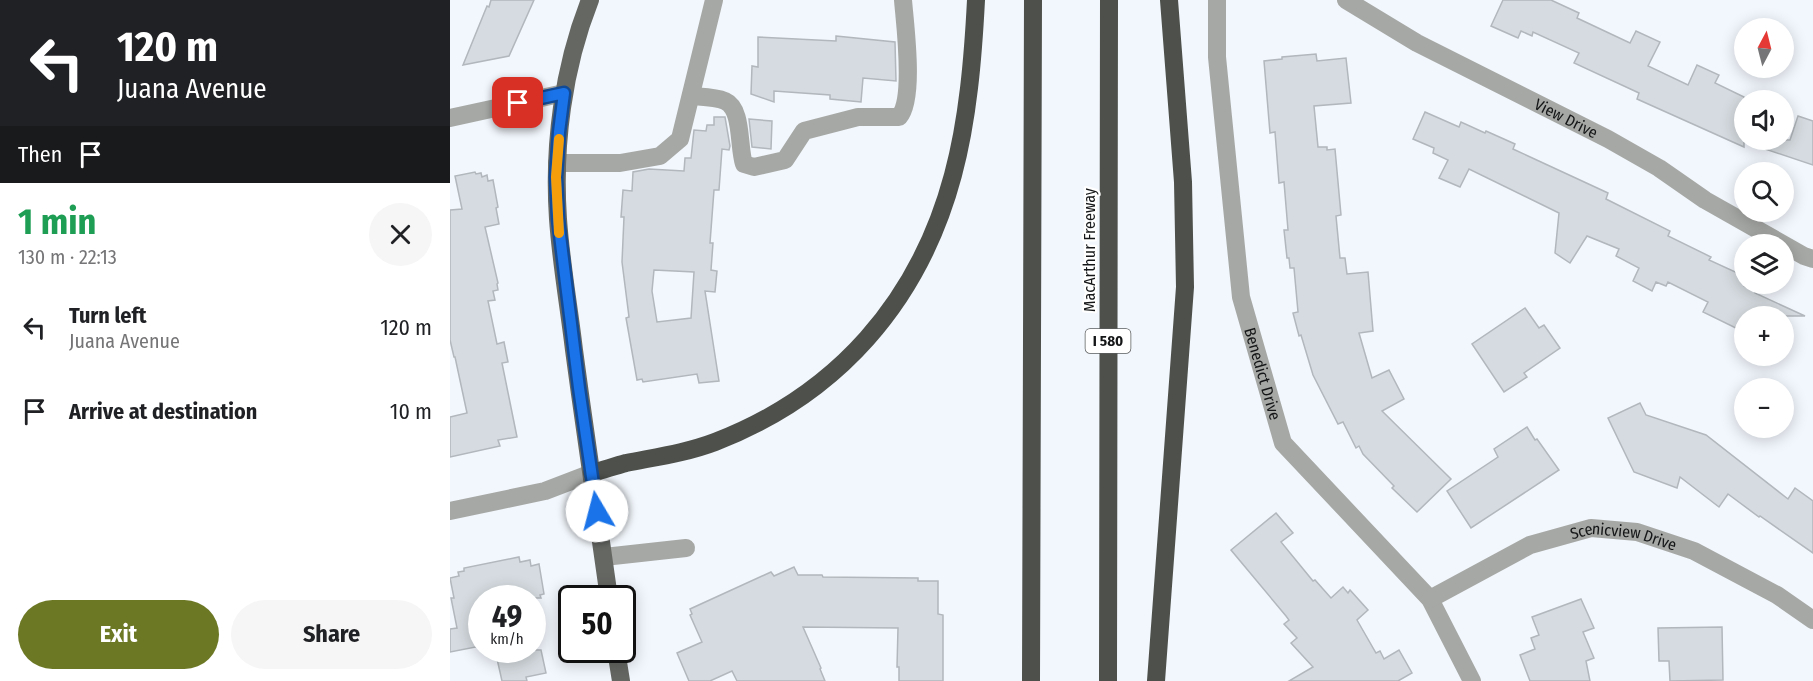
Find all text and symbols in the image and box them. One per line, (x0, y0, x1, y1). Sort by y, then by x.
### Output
north arrow (1734, 18, 1794, 78)
map controls (1734, 18, 1794, 438)
text: 120 m (117, 22, 218, 72)
icon: left (18, 24, 96, 102)
text: Juana Avenue (117, 73, 267, 105)
pin (492, 77, 543, 128)
icon: arrive (501, 86, 534, 119)
button: sound (1734, 90, 1794, 150)
street label: View Drive (1531, 95, 1601, 142)
icon: arrive (74, 138, 107, 171)
text: Then (18, 141, 62, 168)
button: search (1734, 162, 1794, 222)
street label: MacArthur Freeway (1080, 187, 1099, 312)
text: 1 min (18, 200, 96, 244)
button: close (369, 203, 432, 266)
button: layers (1734, 234, 1794, 294)
text: 130 m · 22:13 (18, 245, 117, 269)
text: Turn left (69, 302, 147, 329)
button: + (1734, 306, 1794, 366)
icon: left (18, 311, 51, 344)
text: 120 m (380, 314, 432, 341)
street label: Benedict Drive (1240, 325, 1285, 422)
text: Juana Avenue (69, 329, 180, 353)
road number: I 580 (1086, 329, 1130, 353)
button: − (1734, 378, 1794, 438)
icon: arrive (18, 395, 51, 428)
text: Arrive at destination (69, 398, 257, 425)
text: 10 m (390, 398, 432, 425)
position arrow (565, 479, 629, 543)
street label: Scenicview Drive (1568, 519, 1679, 555)
speed limit sign: 50 (558, 585, 636, 663)
text: 49 (492, 599, 522, 635)
button: Exit (18, 600, 219, 669)
button: Share (231, 600, 432, 669)
text: km/h (490, 630, 524, 648)

